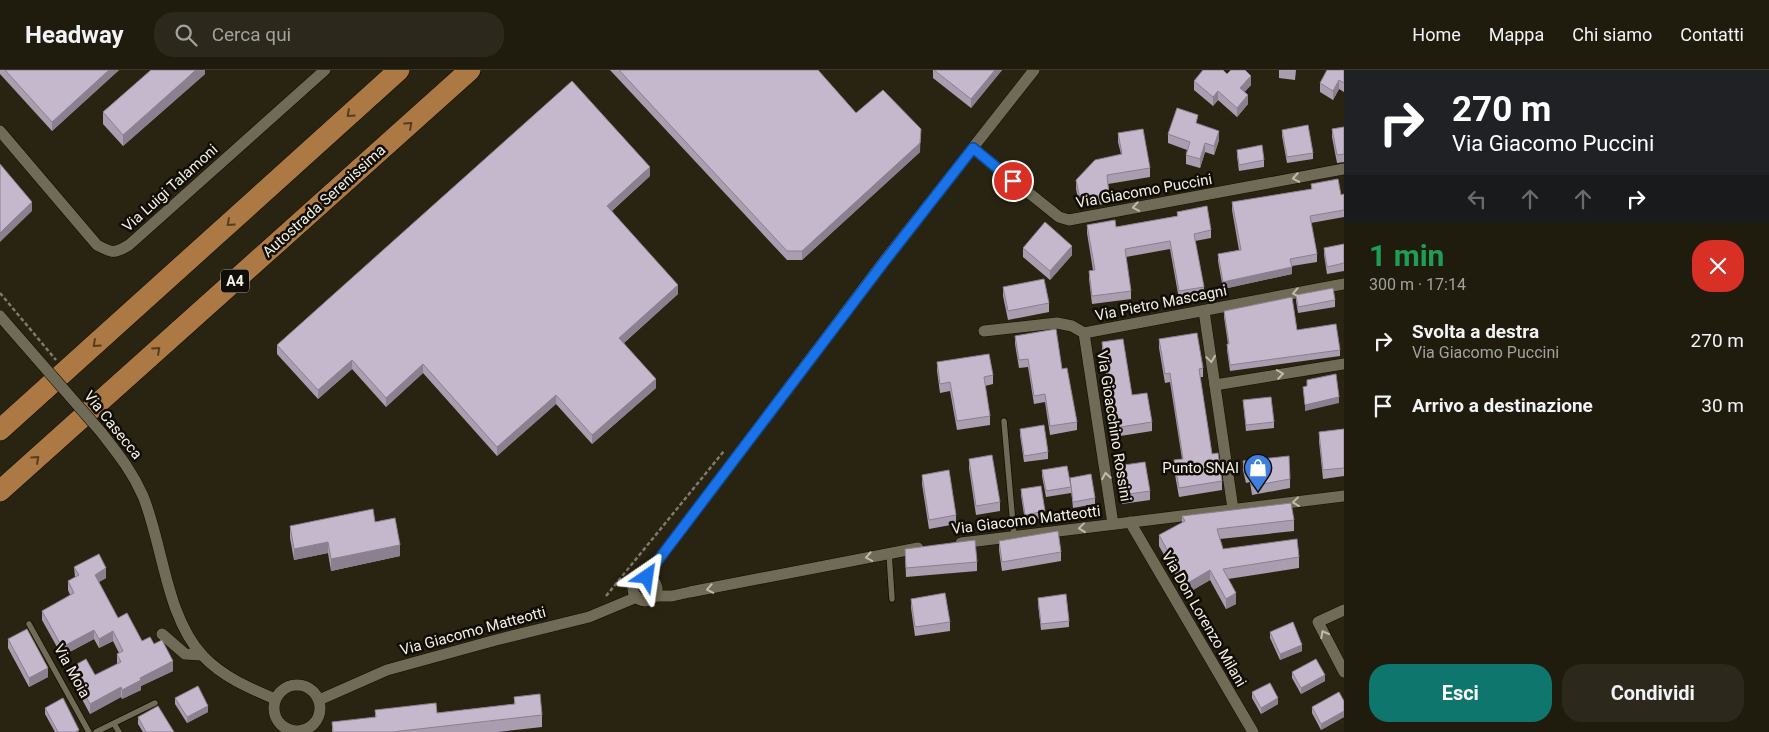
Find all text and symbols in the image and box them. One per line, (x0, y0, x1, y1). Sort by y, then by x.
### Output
search box (154, 12, 504, 57)
text: Headway (25, 21, 124, 49)
icon: search (172, 21, 200, 49)
text: Cerca qui (212, 23, 291, 46)
text: Home (1412, 24, 1461, 45)
text: Mappa (1489, 24, 1544, 45)
text: Chi siamo (1572, 24, 1652, 45)
text: Contatti (1680, 24, 1744, 45)
text: 270 m (1452, 89, 1551, 130)
icon: right (1369, 90, 1434, 155)
one-way arrow (347, 109, 356, 118)
one-way arrow (403, 122, 412, 131)
text: Via Giacomo Puccini (1452, 131, 1654, 156)
street label: Via Luigi Talamoni (119, 140, 221, 236)
street label: Autostrada Serenissima (259, 141, 389, 261)
pin (992, 160, 1034, 202)
icon: arrive (999, 167, 1027, 195)
street label: Via Giacomo Puccini (1075, 170, 1213, 212)
one-way arrow (1292, 172, 1300, 182)
icon: left (1463, 185, 1491, 213)
icon: ahead (1516, 185, 1544, 213)
icon: ahead (1569, 185, 1597, 213)
icon: right (1622, 185, 1650, 213)
one-way arrow (1132, 202, 1141, 212)
one-way arrow (226, 217, 235, 226)
text: 1 min (1369, 238, 1444, 273)
button: close (1692, 240, 1744, 292)
road number: A4 (221, 270, 249, 292)
text: 300 m · 17:14 (1369, 275, 1466, 294)
street label: Via Pietro Mascagni (1094, 281, 1228, 325)
one-way arrow (1292, 287, 1301, 298)
text: Svolta a destra (1412, 320, 1539, 343)
icon: right (1369, 327, 1397, 355)
text: 270 m (1691, 329, 1744, 352)
one-way arrow (92, 338, 101, 347)
text: Via Giacomo Puccini (1412, 343, 1559, 362)
one-way arrow (152, 347, 161, 356)
street label: Via Gioacchino Rossini (1093, 349, 1135, 503)
one-way arrow (1205, 354, 1215, 363)
one-way arrow (1276, 370, 1284, 380)
street label: Via Casecca (80, 387, 146, 463)
icon: arrive (1369, 392, 1397, 420)
text: Arrivo a destinazione (1412, 394, 1593, 417)
text: 30 m (1701, 394, 1744, 417)
shop icon: Punto SNAI (1243, 453, 1273, 492)
one-way arrow (31, 456, 40, 465)
place label: Punto SNAI (1162, 459, 1239, 477)
one-way arrow (1101, 471, 1112, 479)
one-way arrow (1291, 496, 1299, 507)
street label: Via Giacomo Matteotti (950, 502, 1102, 538)
one-way arrow (1078, 522, 1086, 533)
street label: Via Don Lorenzo Milani (1158, 548, 1250, 690)
position arrow (620, 550, 672, 602)
one-way arrow (865, 551, 874, 562)
one-way arrow (705, 583, 714, 593)
street label: Via Giacomo Matteotti (398, 603, 548, 659)
one-way arrow (1320, 630, 1330, 639)
street label: Via Moia (50, 641, 94, 701)
button: Esci (1369, 664, 1552, 722)
button: Condividi (1562, 664, 1744, 722)

